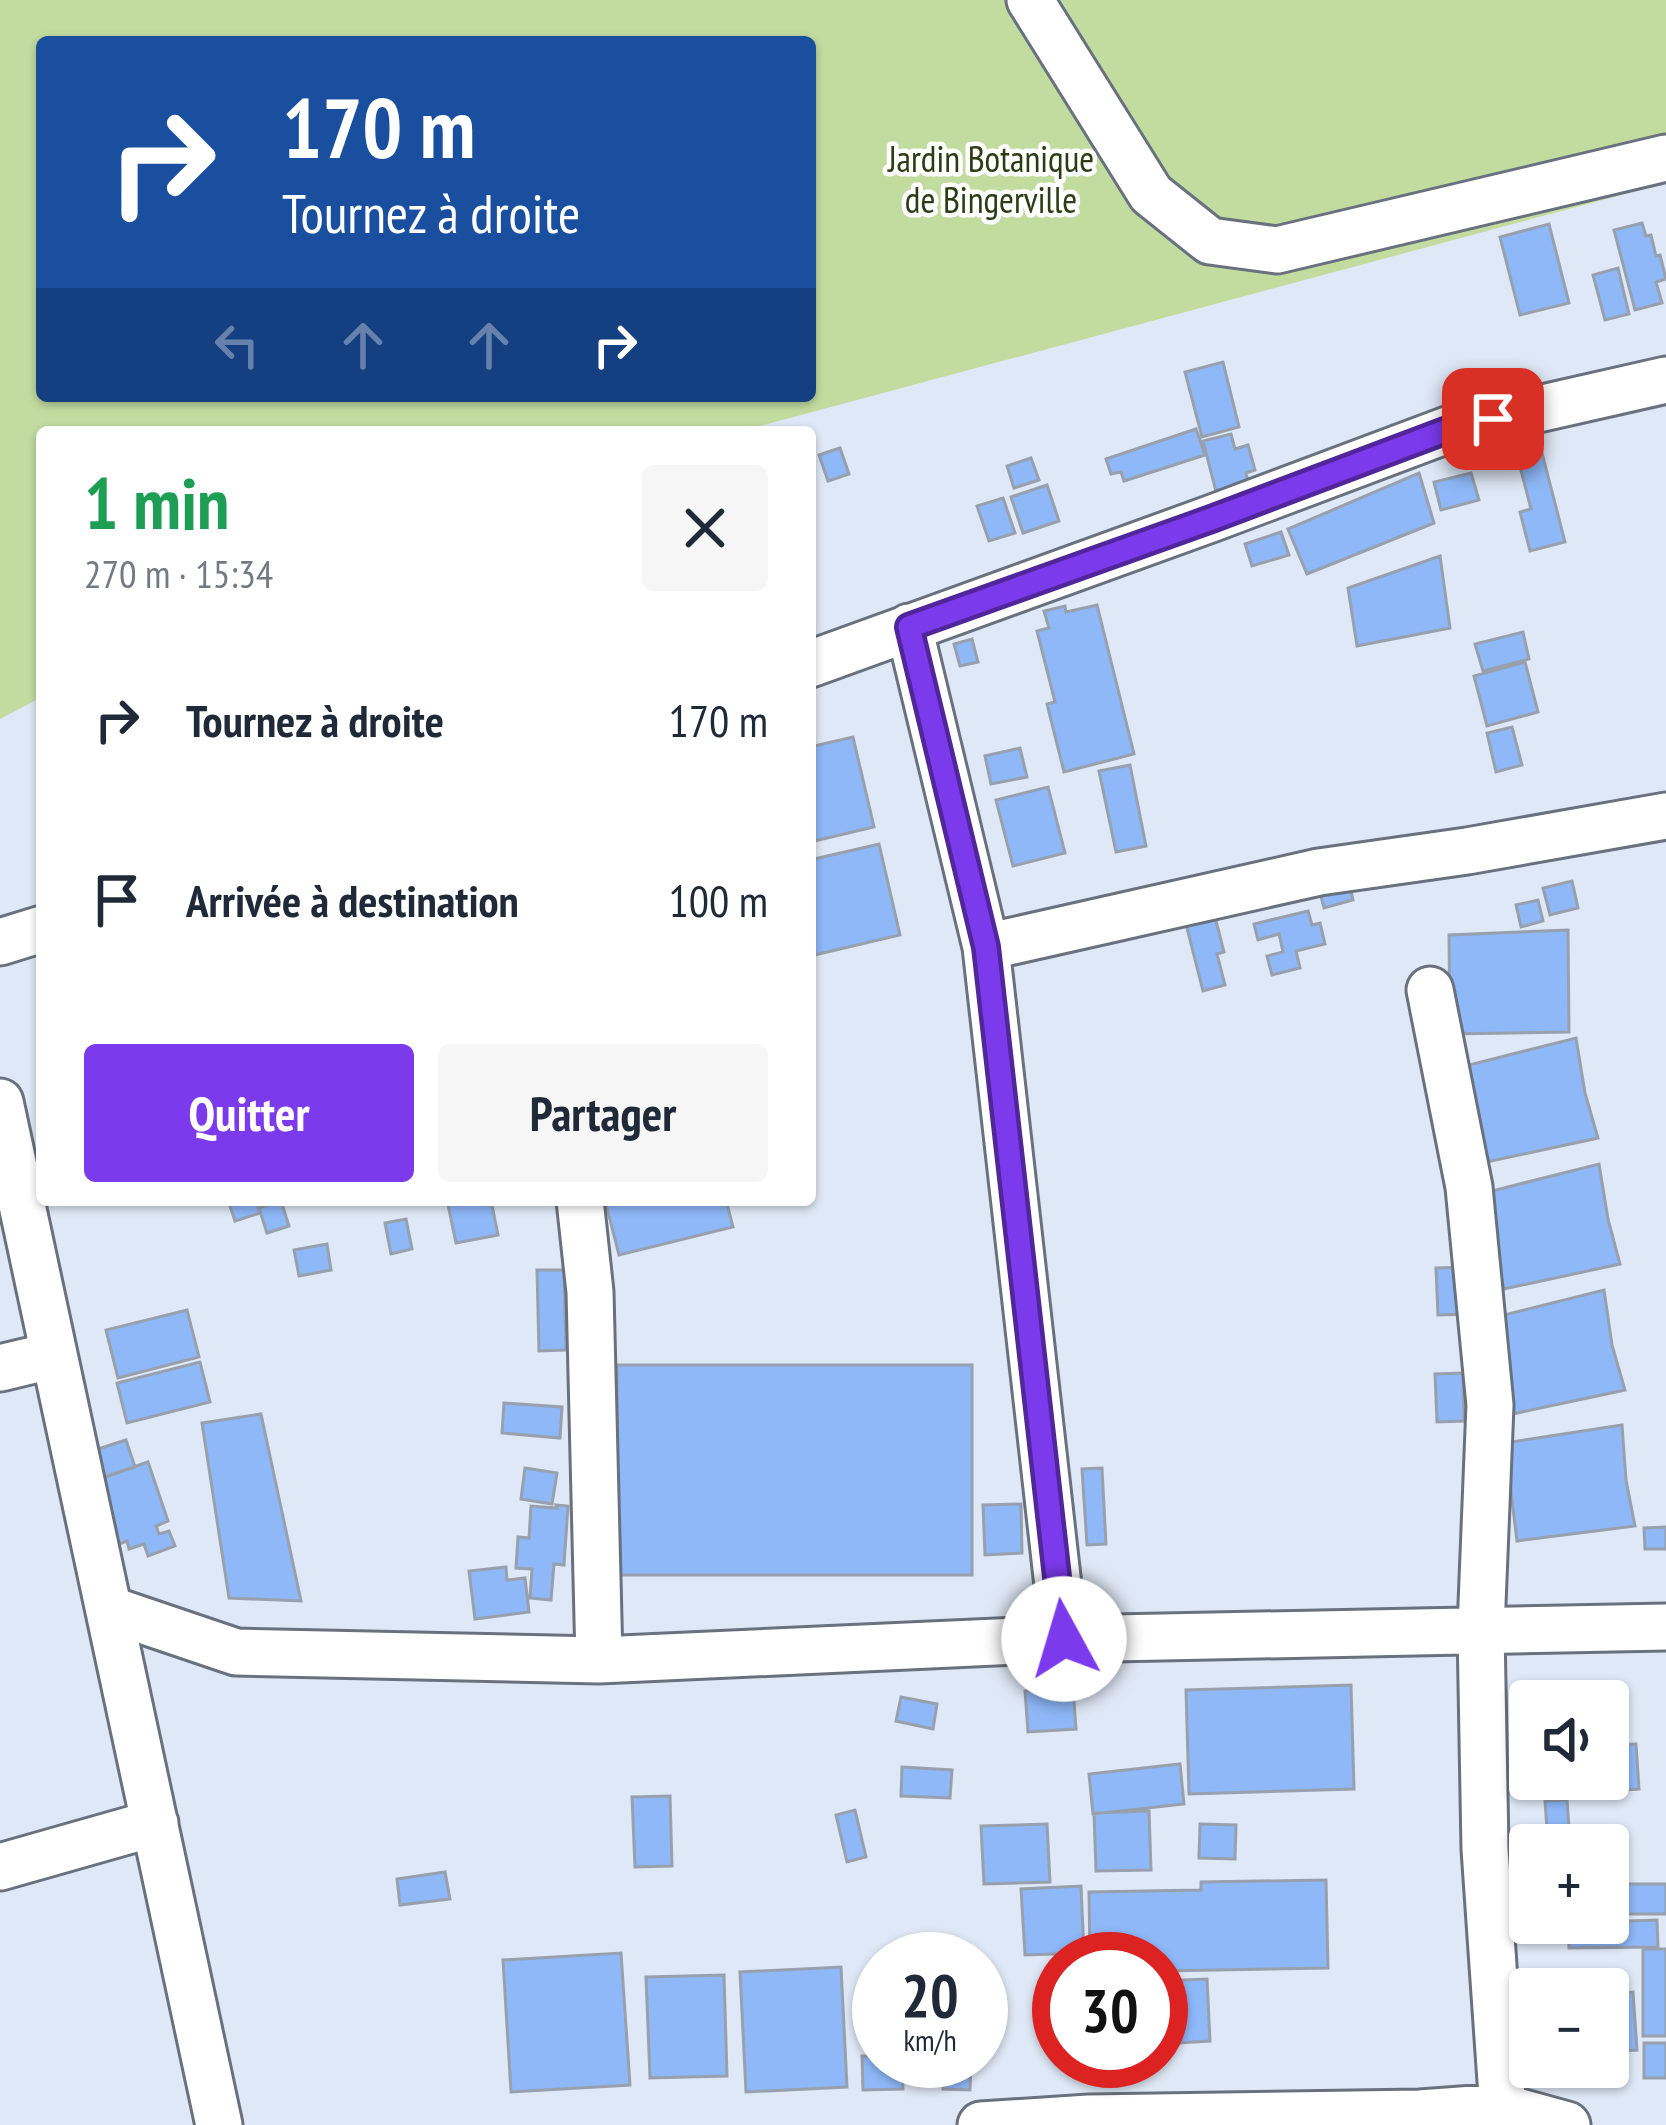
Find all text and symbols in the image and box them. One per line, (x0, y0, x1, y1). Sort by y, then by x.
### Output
text: 170 m (282, 72, 475, 181)
icon: right (84, 84, 240, 240)
park label: Jardin Botanique de Bingerville (887, 135, 1094, 223)
text: Tournez à droite (282, 178, 580, 248)
icon: left (204, 312, 270, 378)
icon: ahead (330, 312, 396, 378)
icon: ahead (456, 312, 522, 378)
icon: right (582, 312, 648, 378)
pin (1442, 368, 1544, 470)
icon: arrive (1460, 386, 1526, 452)
text: 1 min (84, 456, 229, 549)
button: close (642, 465, 768, 591)
text: 270 m · 15:34 (84, 548, 273, 599)
icon: right (84, 687, 150, 753)
text: Tournez à droite (186, 691, 444, 749)
text: 170 m (668, 691, 768, 749)
icon: arrive (84, 867, 150, 933)
text: Arrivée à destination (186, 871, 519, 929)
text: 100 m (668, 871, 768, 929)
button: Quitter (84, 1044, 414, 1182)
button: Partager (438, 1044, 768, 1182)
position arrow (1001, 1576, 1127, 1702)
map controls (1509, 1680, 1629, 2088)
button: sound (1509, 1680, 1629, 1800)
button: + (1509, 1824, 1629, 1944)
speed limit sign: 30 (1032, 1932, 1188, 2088)
text: 20 (901, 1956, 959, 2034)
button: − (1509, 1968, 1629, 2088)
text: km/h (903, 2020, 957, 2059)

